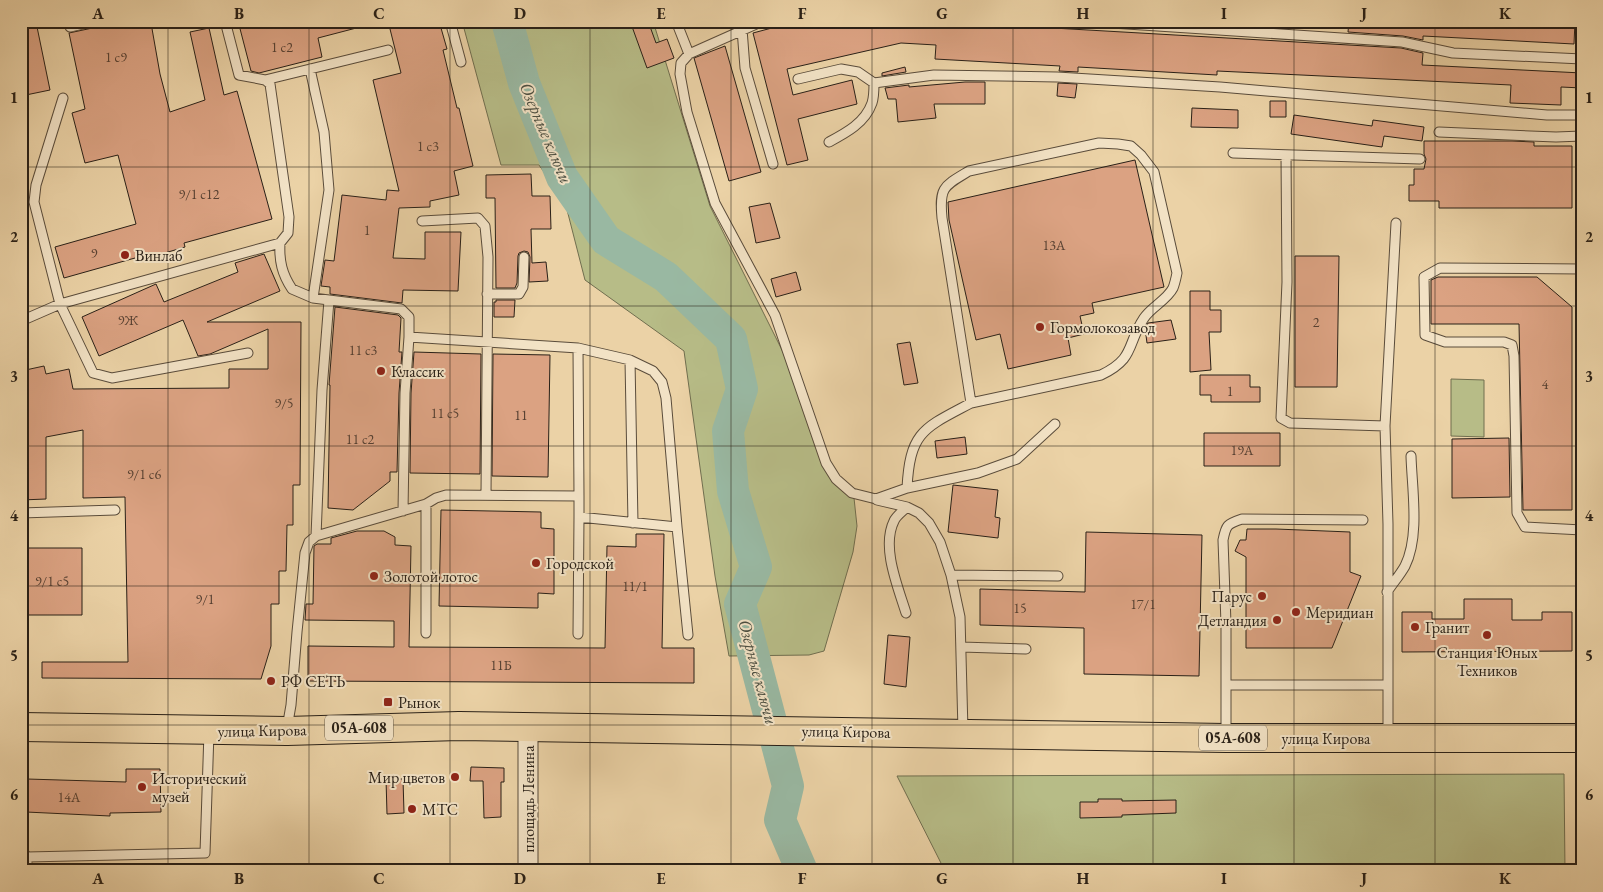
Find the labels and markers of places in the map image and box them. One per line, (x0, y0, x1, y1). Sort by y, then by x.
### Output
place label: Винлаб (135, 245, 183, 266)
marker: Винлаб (119, 249, 131, 261)
place label: Гормолокозавод (1050, 317, 1156, 338)
marker: Гормолокозавод (1034, 321, 1046, 333)
place label: Классик (391, 361, 445, 382)
marker: Классик (375, 365, 387, 377)
place label: Городской (546, 553, 614, 574)
marker: Городской (530, 557, 542, 569)
place label: Золотой лотос (384, 566, 478, 587)
marker: Золотой лотос (368, 570, 380, 582)
place label: Парус (1211, 586, 1252, 607)
marker: Парус (1256, 590, 1268, 602)
place label: Меридиан (1306, 602, 1374, 623)
marker: Меридиан (1290, 606, 1302, 618)
place label: Детландия (1198, 610, 1267, 631)
marker: Детландия (1271, 614, 1283, 626)
place label: Гранит (1425, 617, 1470, 638)
marker: Гранит (1409, 621, 1421, 633)
marker: Станция Юных Техников (1481, 629, 1493, 641)
place label: Станция Юных Техников (1436, 642, 1538, 681)
place label: РФ СЕТЬ (281, 671, 345, 692)
marker: РФ СЕТЬ (265, 675, 277, 687)
place label: Рынок (398, 692, 441, 713)
marker: Рынок (382, 696, 394, 708)
place label: Мир цветов (368, 767, 445, 788)
place label: Исторический музей (152, 768, 247, 807)
marker: Мир цветов (449, 771, 461, 783)
marker: Исторический музей (136, 781, 148, 793)
place label: МТС (422, 799, 458, 820)
marker: МТС (406, 803, 418, 815)

